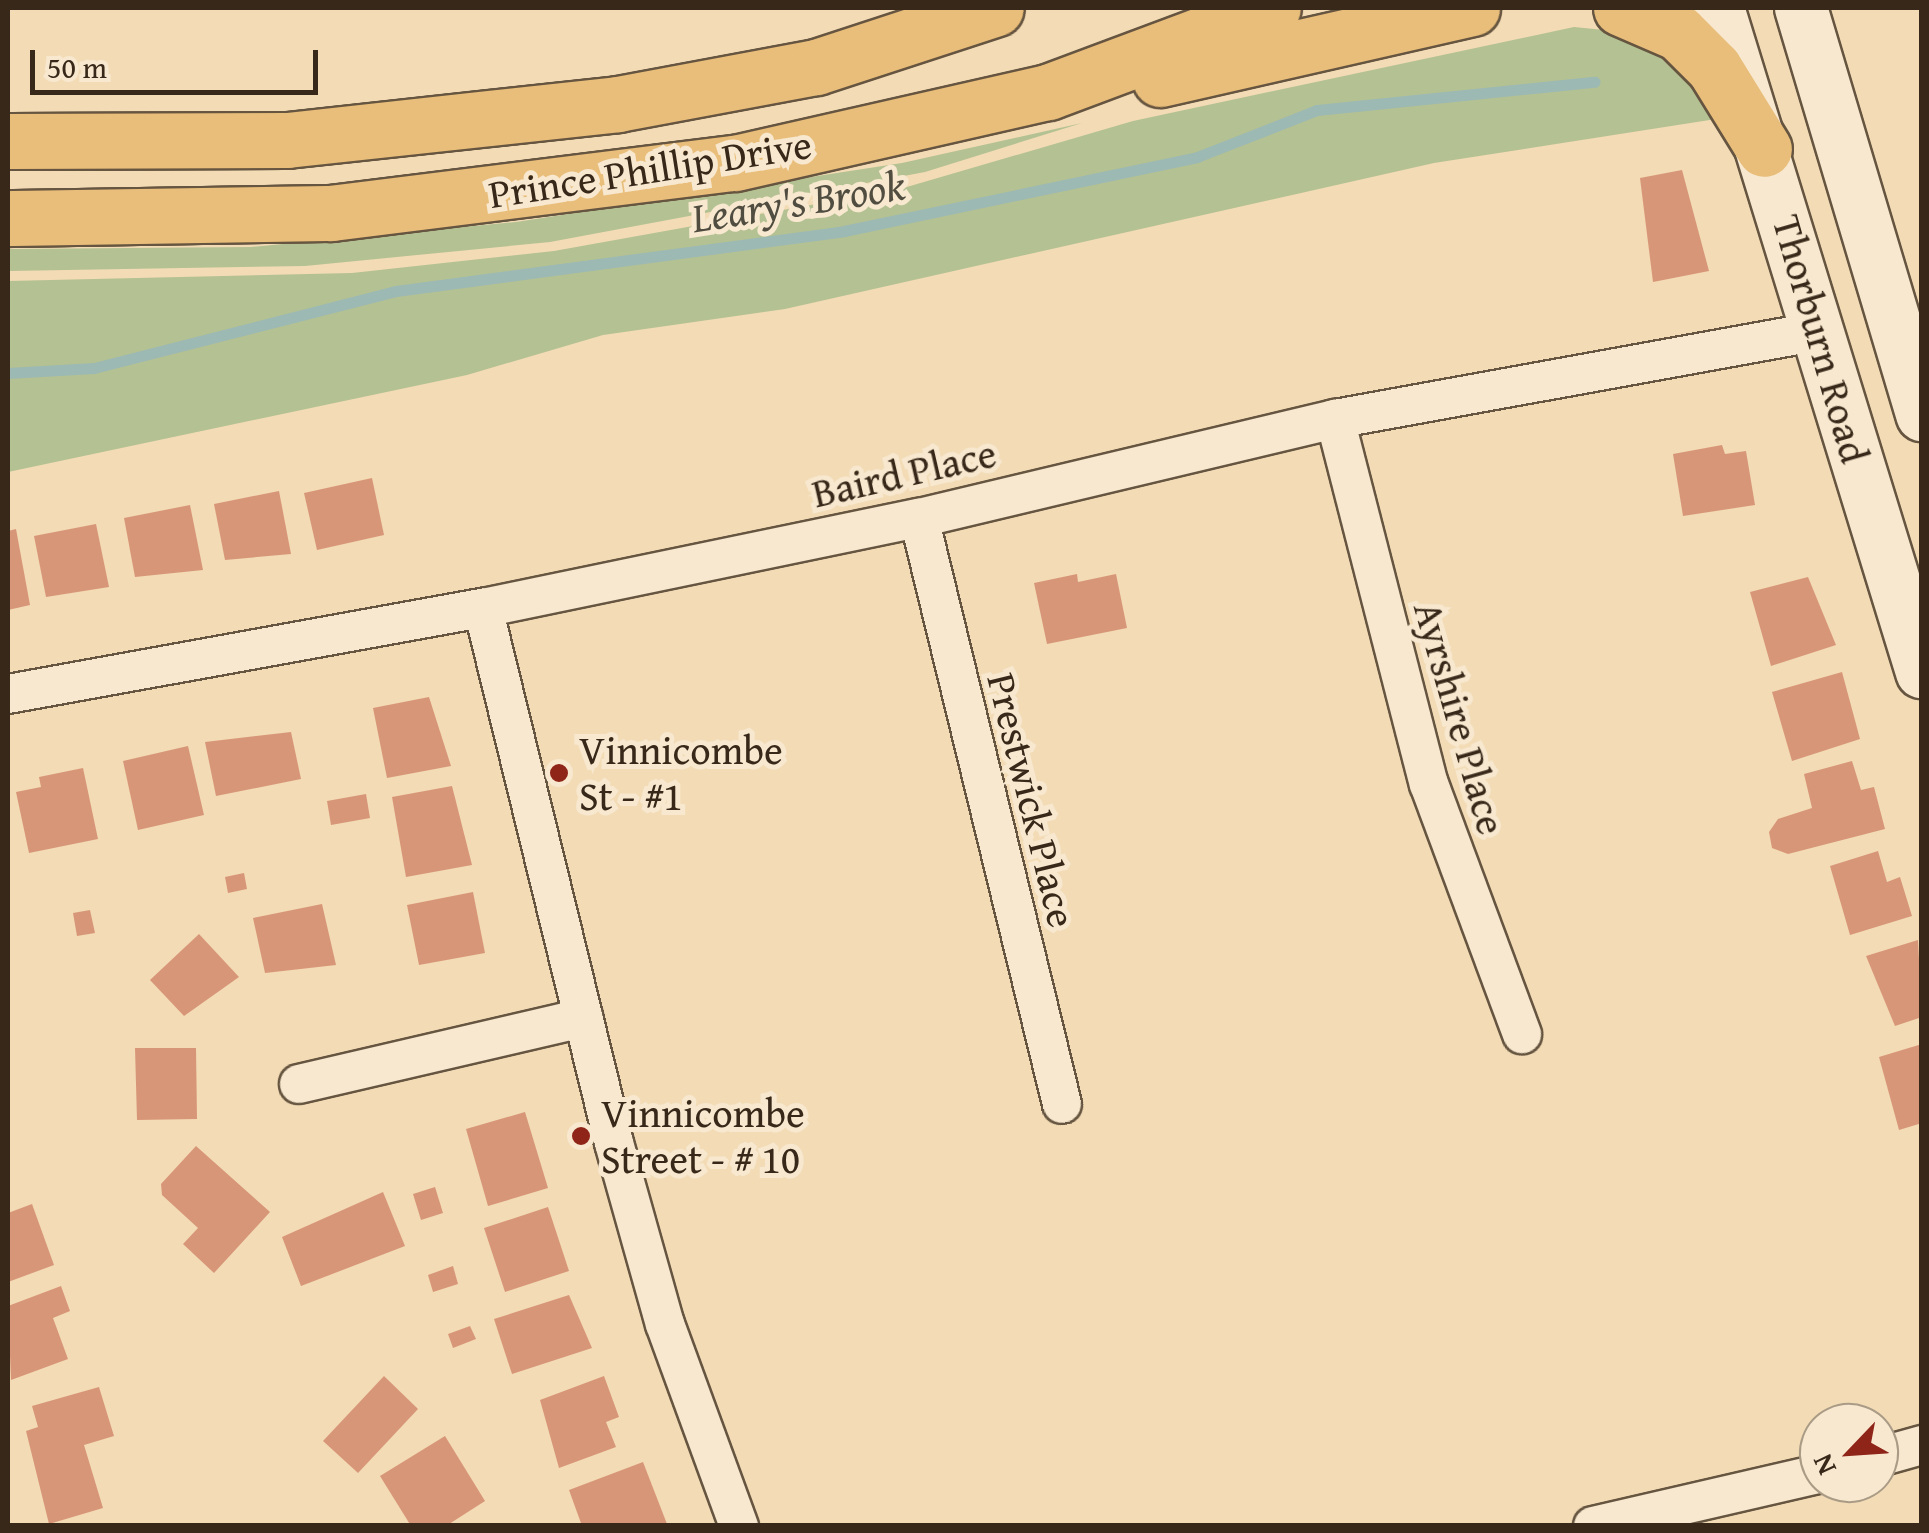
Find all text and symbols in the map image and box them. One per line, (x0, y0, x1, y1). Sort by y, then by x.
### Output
scale bar (35, 30, 322, 92)
text: 50 m (47, 45, 107, 89)
street label: Prince Phillip Drive (485, 120, 815, 218)
water label: Leary's Brook (688, 159, 908, 243)
street label: Thorburn Road (1763, 210, 1879, 468)
street label: Baird Place (807, 429, 1001, 517)
street label: Ayrshire Place (1404, 596, 1516, 840)
street label: Prestwick Place (977, 668, 1087, 932)
place label: Vinnicombe St - #1 (579, 726, 783, 820)
marker: Vinnicombe St - #1 (548, 762, 570, 784)
place label: Vinnicombe Street - # 10 (601, 1089, 805, 1183)
marker: Vinnicombe Street - # 10 (570, 1125, 592, 1147)
north arrow (1799, 1403, 1899, 1503)
text: N (1801, 1448, 1846, 1482)

